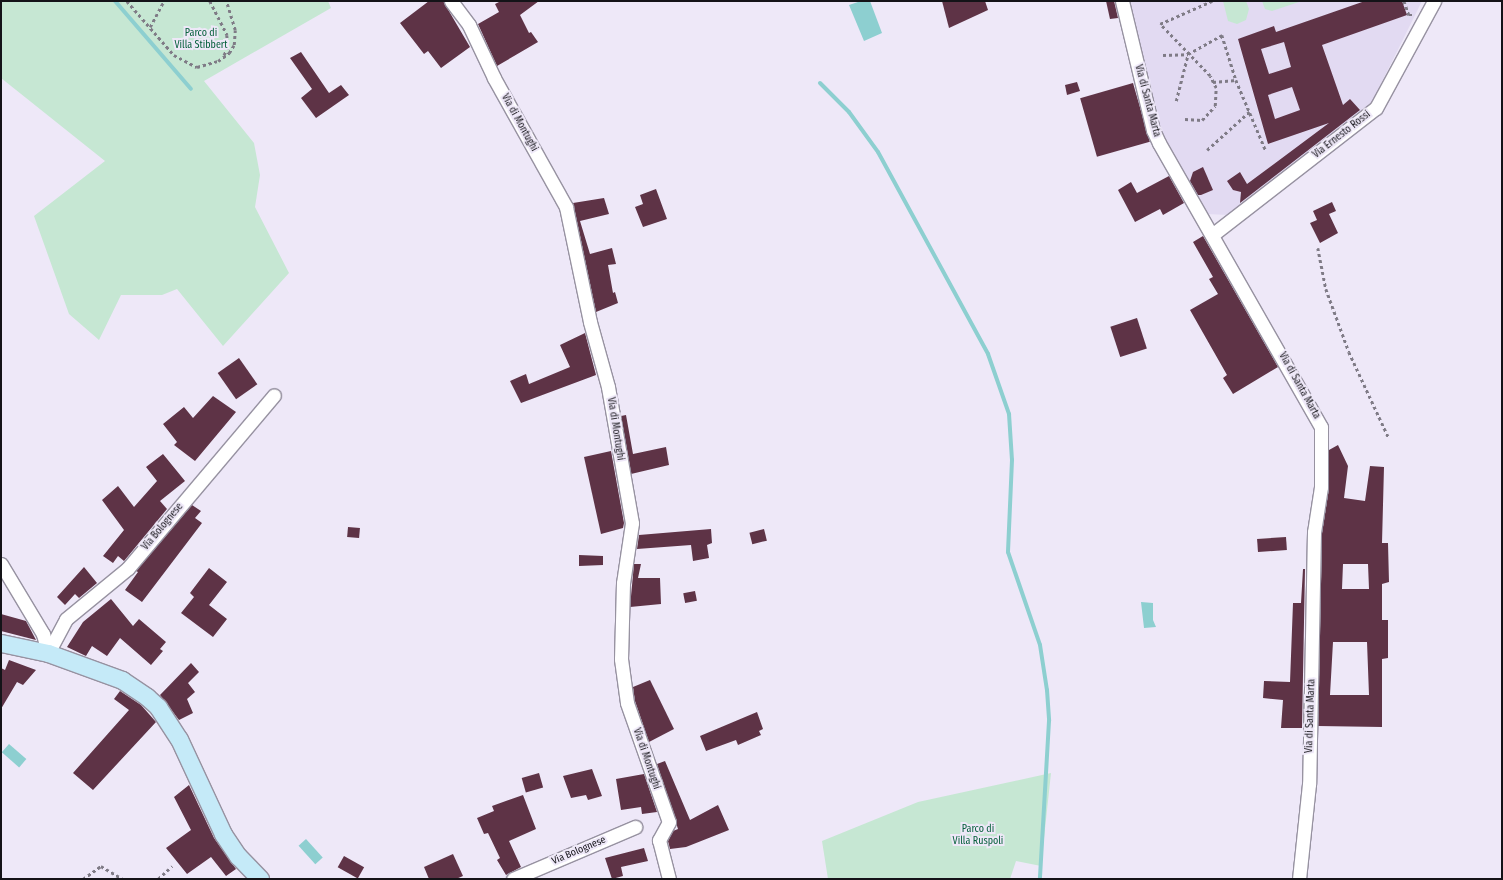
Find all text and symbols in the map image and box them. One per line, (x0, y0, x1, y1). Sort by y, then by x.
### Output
park label: Parco di Villa Stibbert (174, 27, 228, 50)
street label: Via di Santa Marta (1132, 64, 1162, 138)
street label: Via di Montughi (498, 92, 540, 154)
street label: Via Ernesto Rossi (1311, 109, 1373, 161)
street label: Via di Santa Marta (1276, 351, 1322, 421)
street label: Via di Montughi (604, 397, 626, 461)
street label: Via Bolognese (140, 501, 186, 553)
street label: Via di Santa Marta (1304, 679, 1318, 753)
street label: Via di Montughi (630, 727, 662, 791)
park label: Parco di Villa Ruspoli (953, 823, 1003, 846)
street label: Via Bolognese (550, 834, 608, 868)

